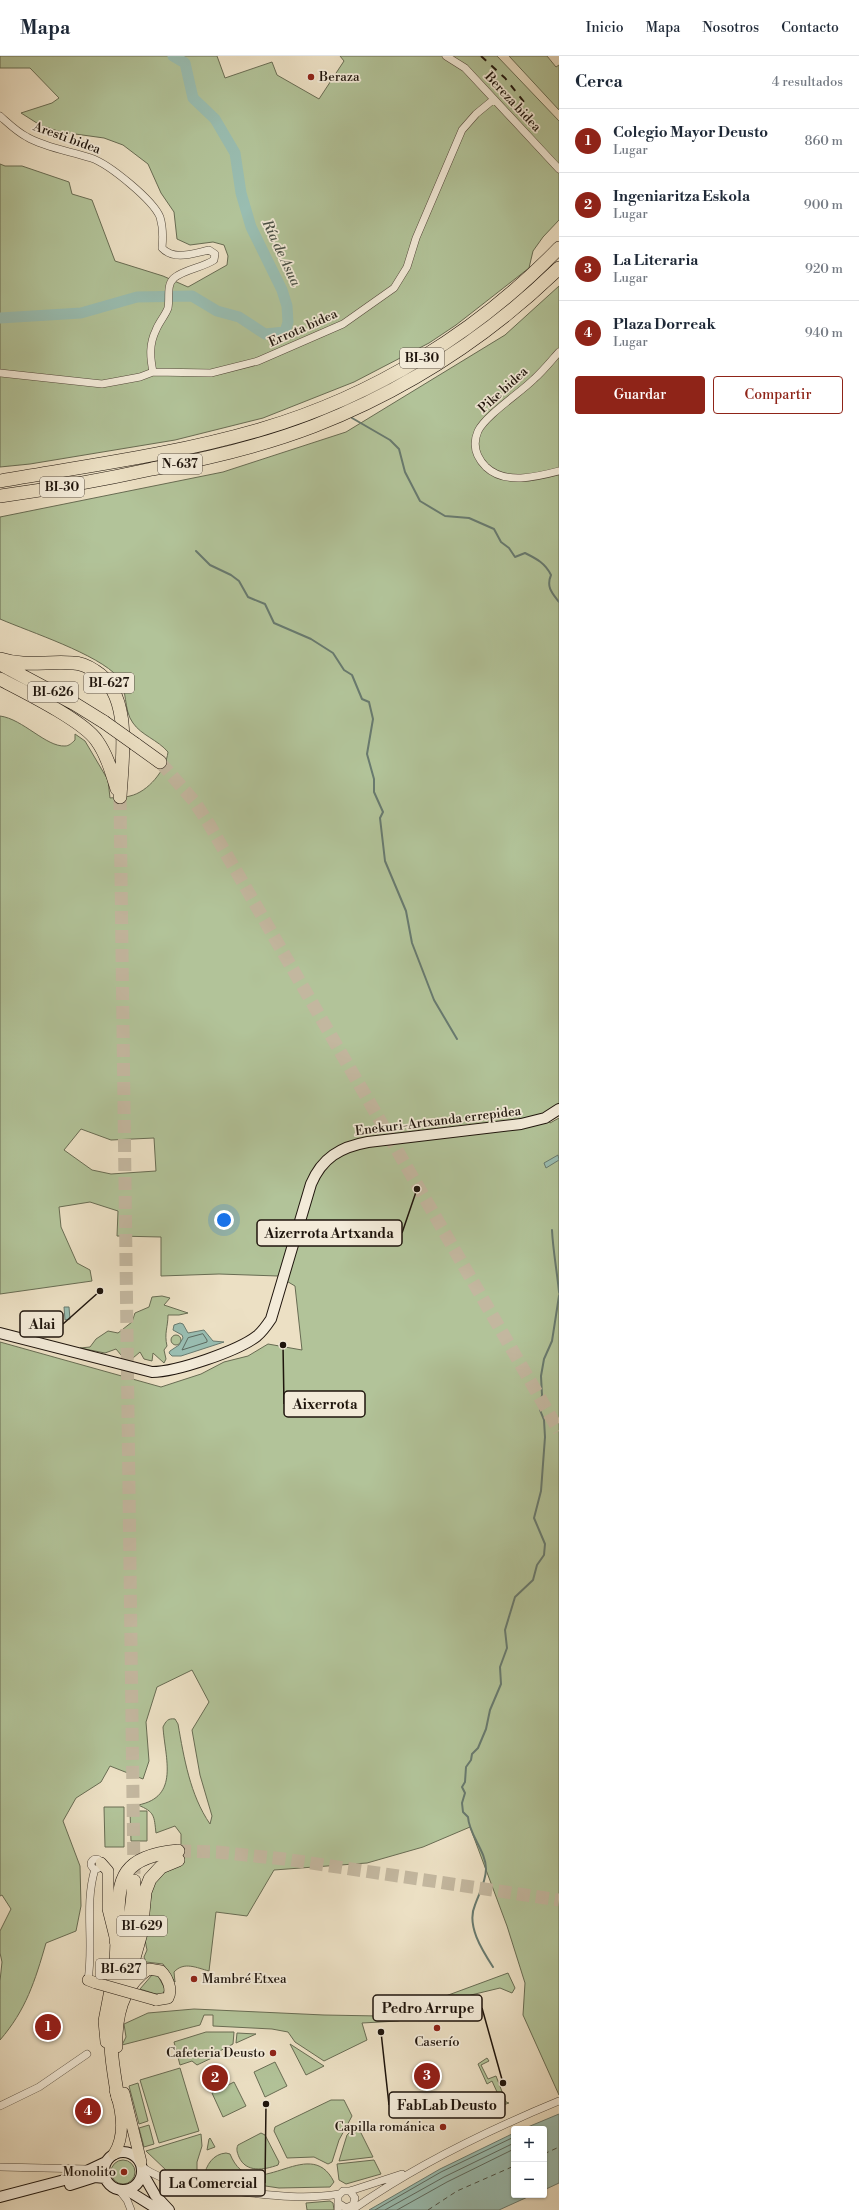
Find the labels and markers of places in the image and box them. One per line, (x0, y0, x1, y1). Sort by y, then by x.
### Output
place label: Beraza (318, 69, 360, 85)
marker: Beraza (306, 72, 316, 82)
callout: Aizerrota Artxanda (257, 1220, 402, 1246)
callout: Alai (20, 1311, 63, 1337)
callout: Aixerrota (284, 1391, 365, 1417)
place label: Mambré Etxea (202, 1971, 287, 1987)
marker: Mambré Etxea (189, 1974, 199, 1984)
callout: Pedro Arrupe (373, 1995, 482, 2021)
pin: 1 (35, 2012, 61, 2042)
marker: Caserío (432, 2023, 442, 2033)
place label: Caserío (414, 2034, 460, 2050)
place label: Cafeteria Deusto (166, 2045, 265, 2061)
marker: Cafeteria Deusto (268, 2048, 278, 2058)
pin: 3 (414, 2061, 440, 2091)
pin: 2 (202, 2063, 228, 2093)
callout: FabLab Deusto (389, 2092, 505, 2118)
pin: 4 (75, 2096, 101, 2126)
place label: Capilla románica (335, 2119, 435, 2135)
marker: Capilla románica (438, 2122, 448, 2132)
place label: Monolito (62, 2164, 116, 2180)
marker: Monolito (119, 2167, 129, 2177)
callout: La Comercial (160, 2170, 265, 2196)

